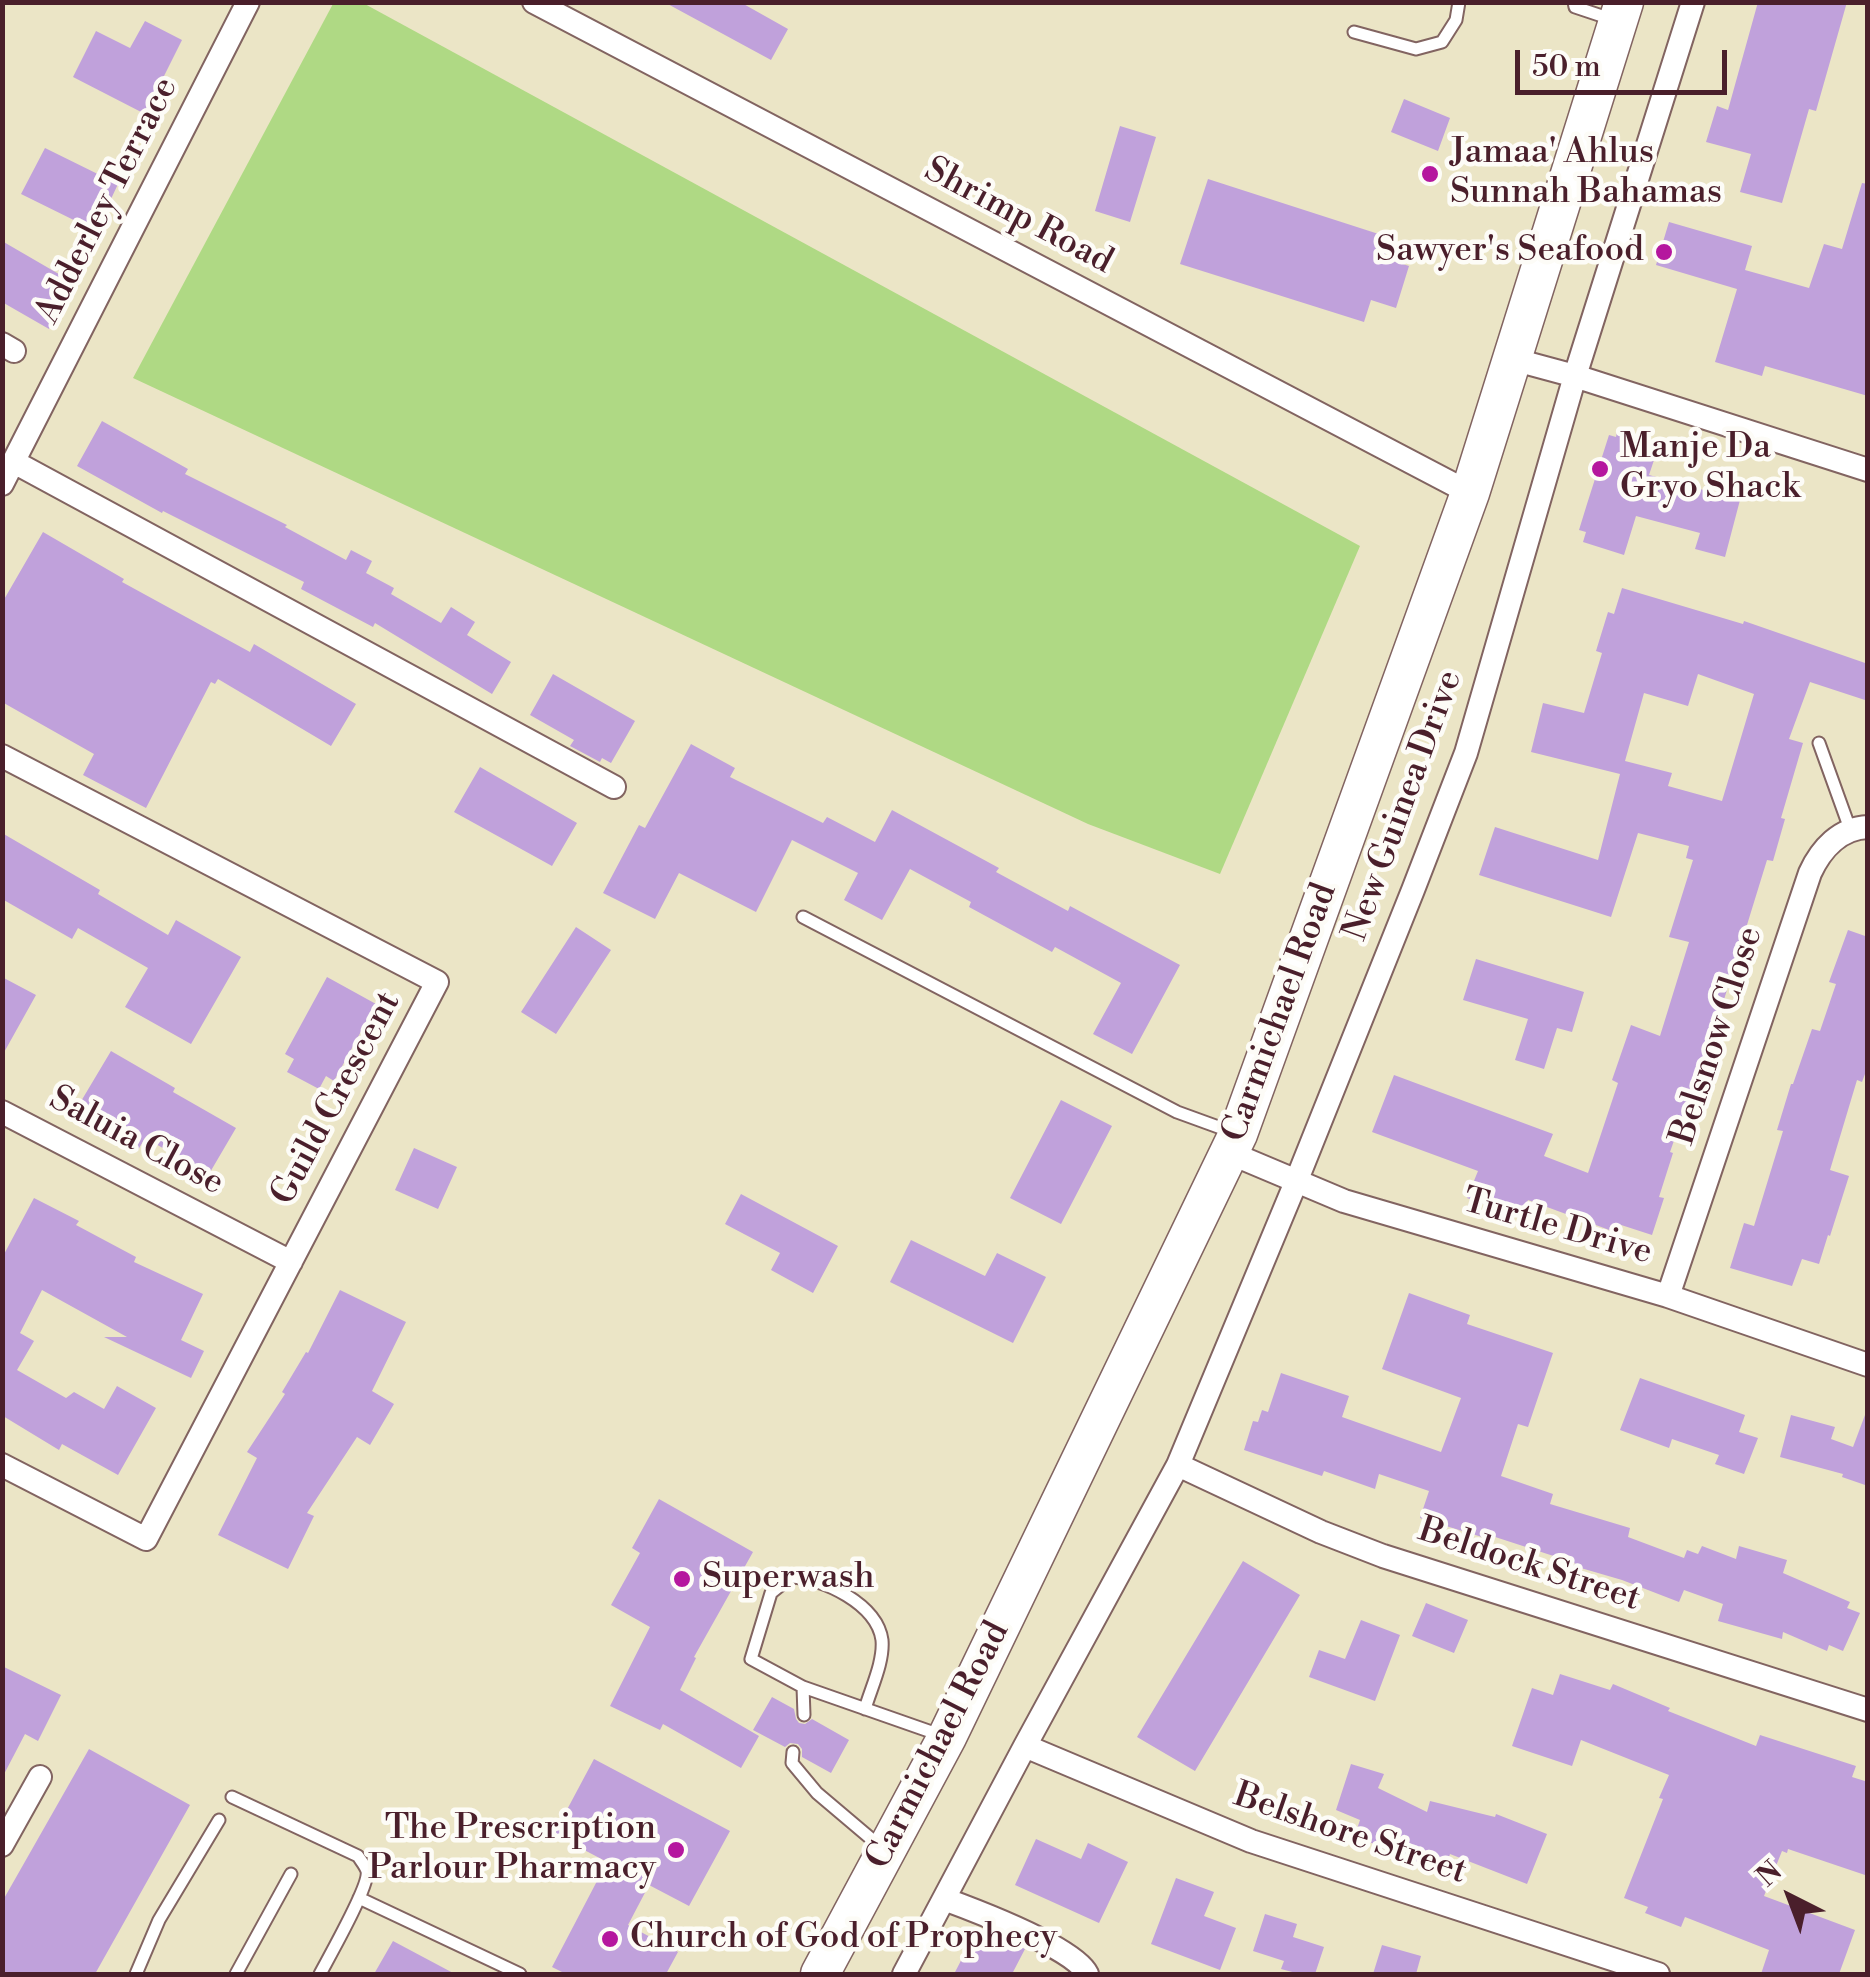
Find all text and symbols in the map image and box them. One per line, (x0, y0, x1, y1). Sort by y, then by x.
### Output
scale bar (1520, 30, 1732, 92)
text: 50 m (1532, 48, 1601, 86)
street label: Adderley Terrace (28, 71, 188, 331)
place label: Jamaa' Ahlus Sunnah Bahamas (1450, 133, 1722, 215)
street label: Shrimp Road (917, 150, 1119, 284)
marker: Jamaa' Ahlus Sunnah Bahamas (1419, 163, 1441, 185)
place label: Sawyer's Seafood (1376, 231, 1644, 273)
marker: Sawyer's Seafood (1653, 241, 1675, 263)
place label: Manje Da Gryo Shack (1620, 428, 1800, 510)
marker: Manje Da Gryo Shack (1589, 458, 1611, 480)
street label: New Guinea Drive (1336, 665, 1472, 947)
street label: Carmichael Road (1215, 878, 1347, 1148)
street label: Belsnow Close (1663, 922, 1773, 1150)
street label: Guild Crescent (263, 985, 411, 1213)
street label: Saluia Close (42, 1078, 230, 1206)
street label: Turtle Drive (1458, 1181, 1656, 1275)
street label: Beldock Street (1413, 1510, 1645, 1622)
place label: Superwash (702, 1558, 875, 1600)
marker: Superwash (671, 1568, 693, 1590)
street label: Carmichael Road (859, 1615, 1019, 1877)
street label: Belshore Street (1228, 1776, 1472, 1894)
place label: The Prescription Parlour Pharmacy (368, 1809, 656, 1891)
marker: The Prescription Parlour Pharmacy (665, 1839, 687, 1861)
north arrow (1740, 1847, 1840, 1947)
text: N (1750, 1854, 1790, 1895)
place label: Church of God of Prophecy (630, 1918, 1057, 1960)
marker: Church of God of Prophecy (599, 1928, 621, 1950)

